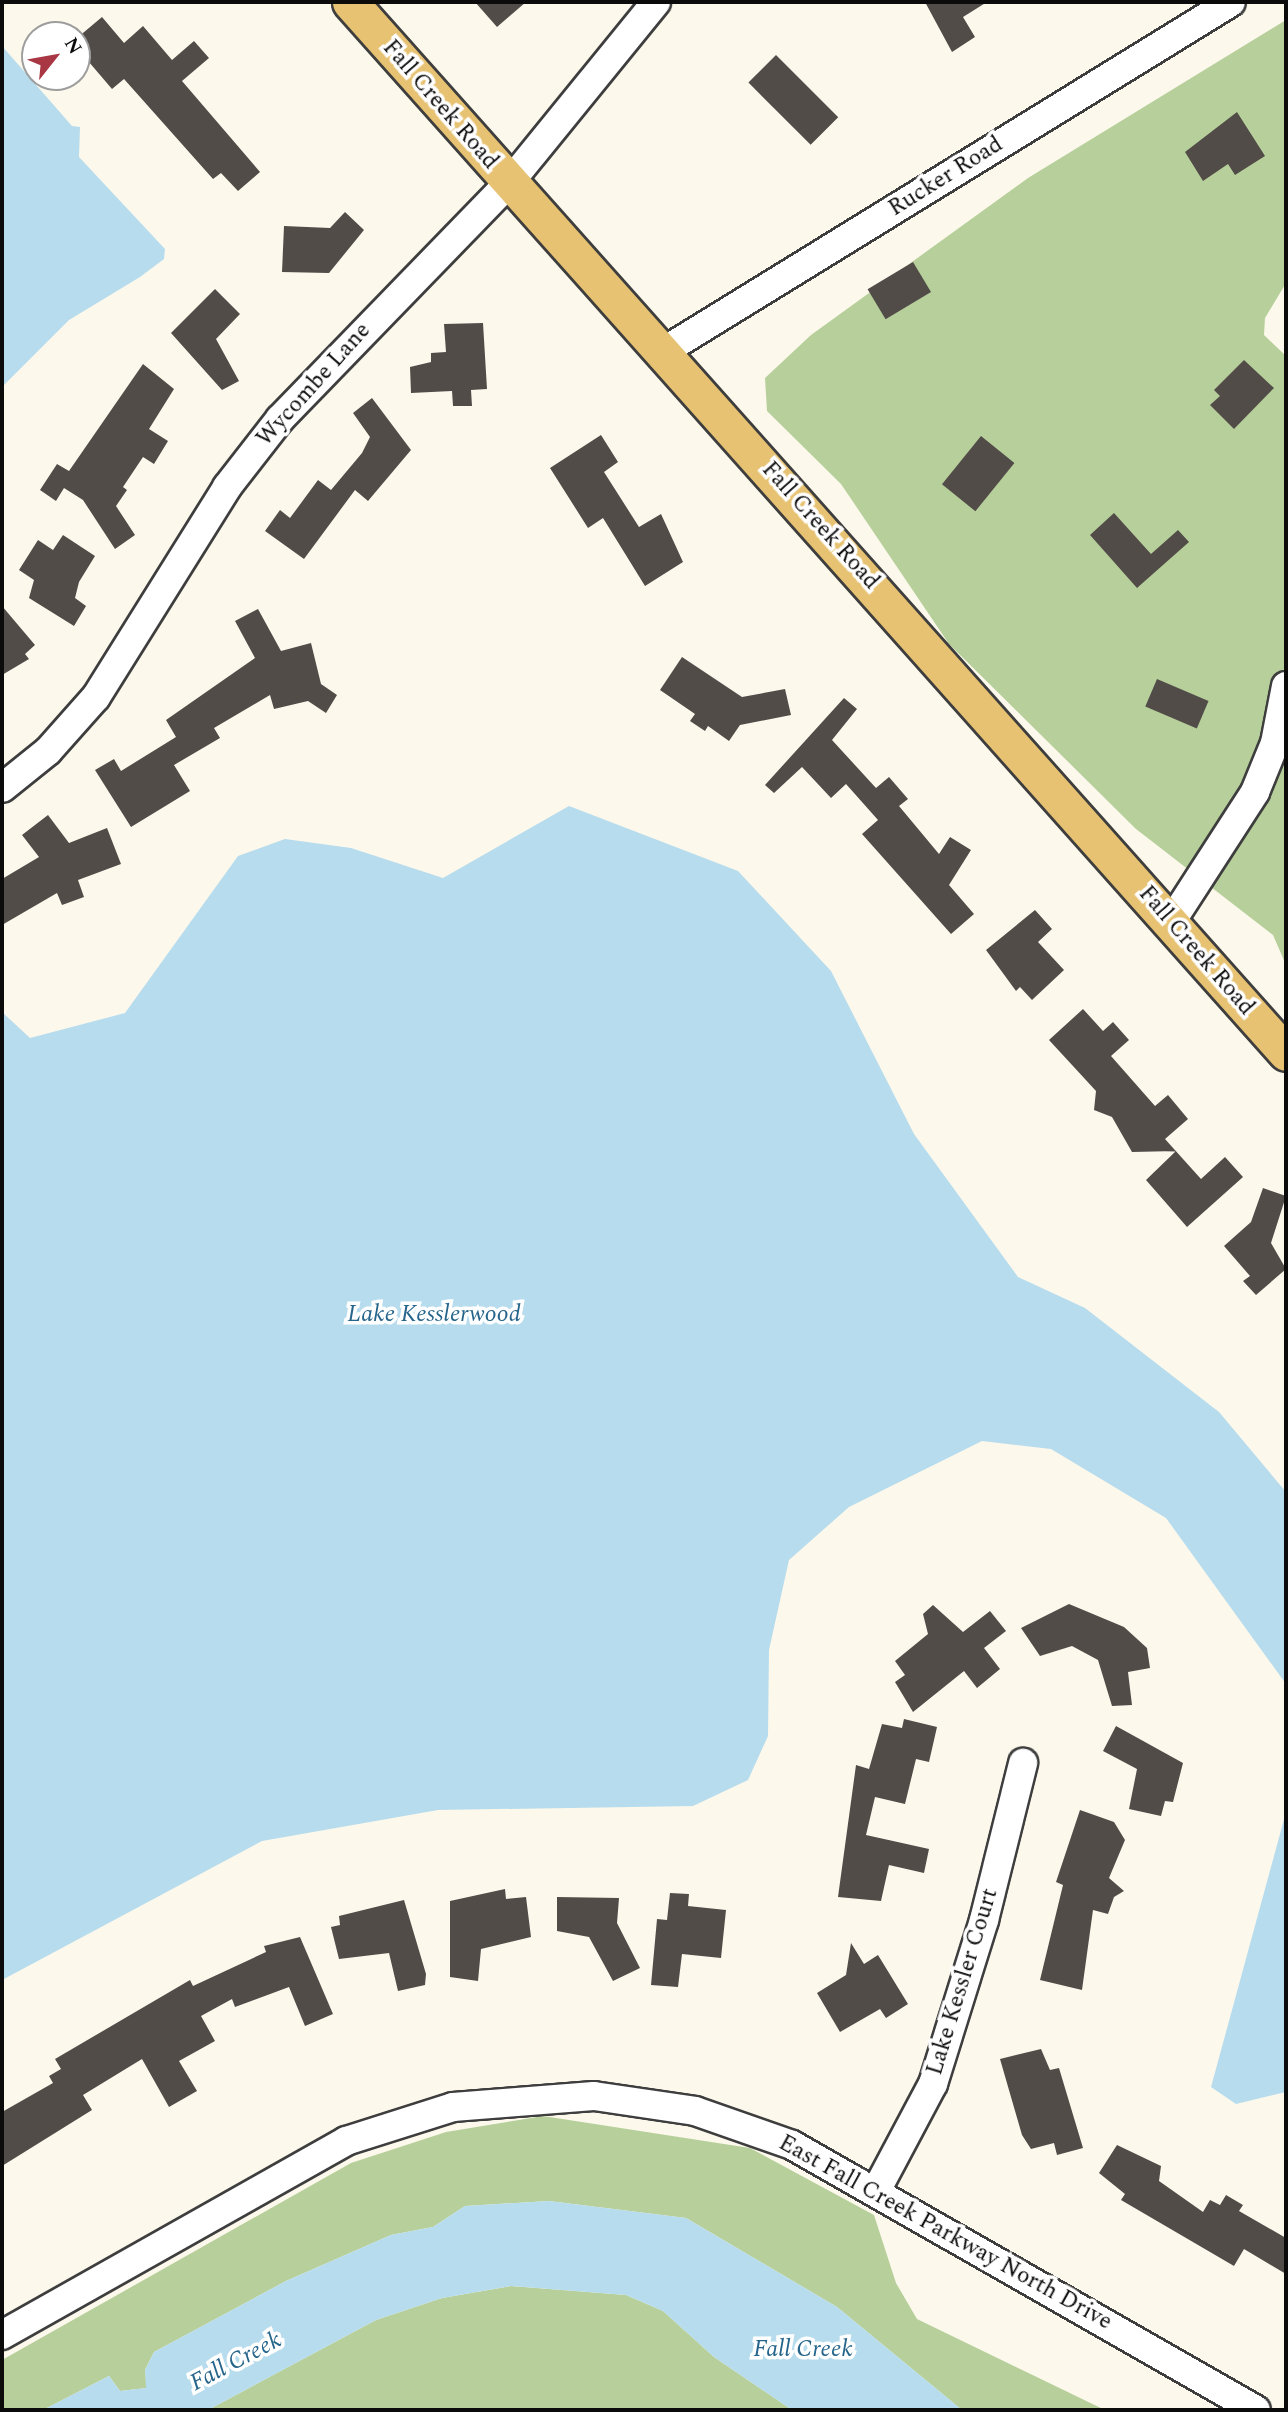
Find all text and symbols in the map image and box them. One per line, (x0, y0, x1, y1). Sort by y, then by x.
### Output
north arrow (21, 21, 91, 91)
text: N (56, 32, 89, 60)
street label: Fall Creek Road (376, 35, 504, 175)
street label: Rucker Road (884, 131, 1008, 223)
street label: Wycombe Lane (251, 318, 377, 452)
street label: Fall Creek Road (755, 456, 885, 596)
street label: Fall Creek Road (1132, 881, 1260, 1021)
water label: Lake Kesslerwood (347, 1301, 521, 1329)
street label: Lake Kessler Court (921, 1885, 1005, 2079)
street label: East Fall Creek Parkway North Drive (774, 2130, 1116, 2336)
water label: Fall Creek (185, 2326, 287, 2398)
water label: Fall Creek (753, 2336, 853, 2364)

